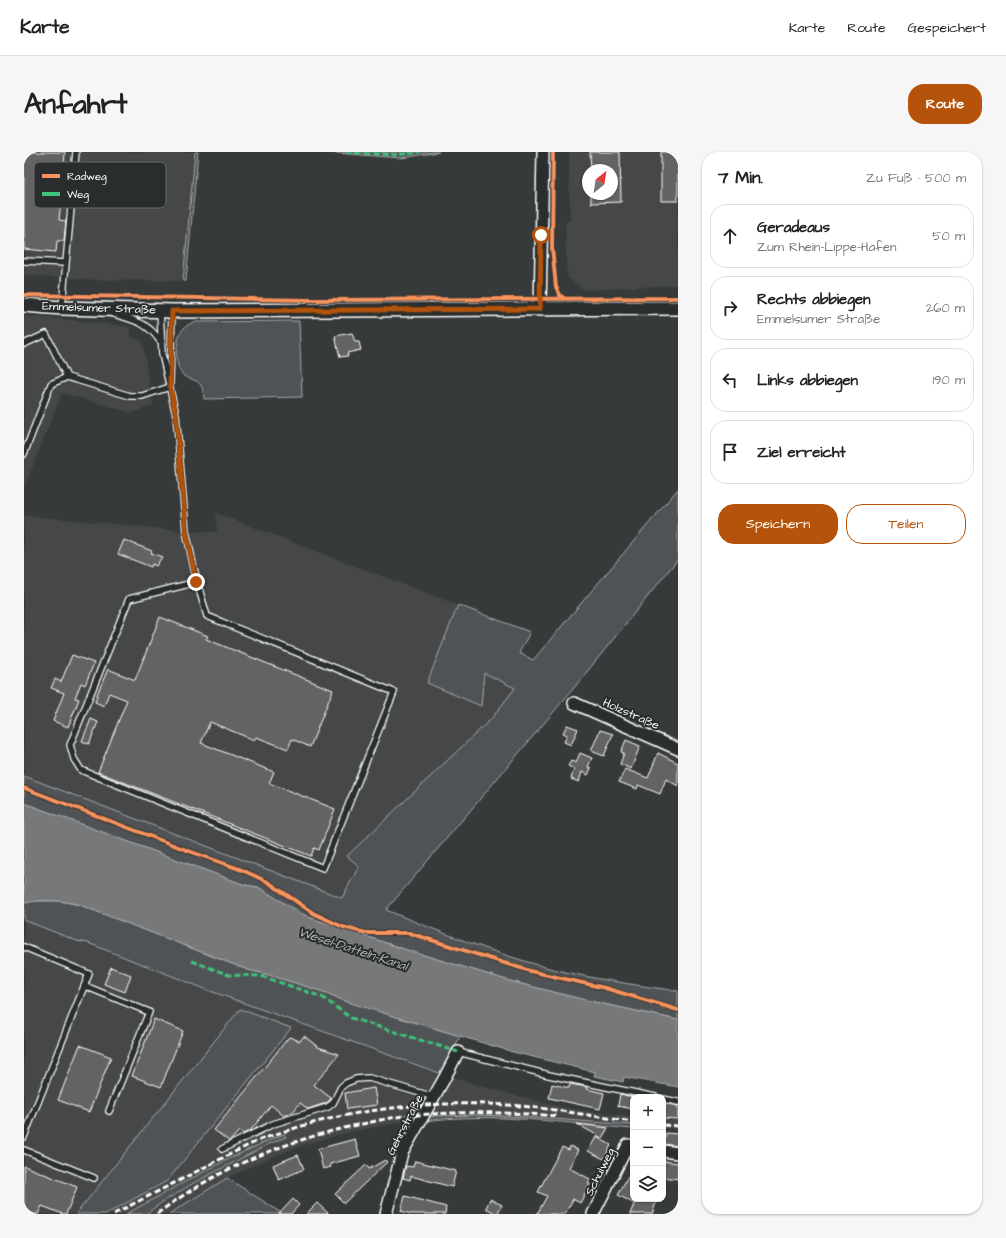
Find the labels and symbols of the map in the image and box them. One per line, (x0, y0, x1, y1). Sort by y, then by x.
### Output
legend (34, 162, 166, 208)
north arrow (582, 164, 618, 200)
text: Radweg (67, 169, 107, 185)
text: Weg (67, 187, 89, 203)
route start (532, 226, 550, 244)
street label: Emmelsumer Straße (42, 298, 157, 318)
route end (187, 573, 205, 591)
street label: Holzstraße (600, 694, 663, 734)
water label: Wesel-Datteln-Kanal (296, 923, 412, 976)
street label: Gehrstraße (382, 1091, 428, 1158)
street label: Schulweg (581, 1145, 620, 1199)

